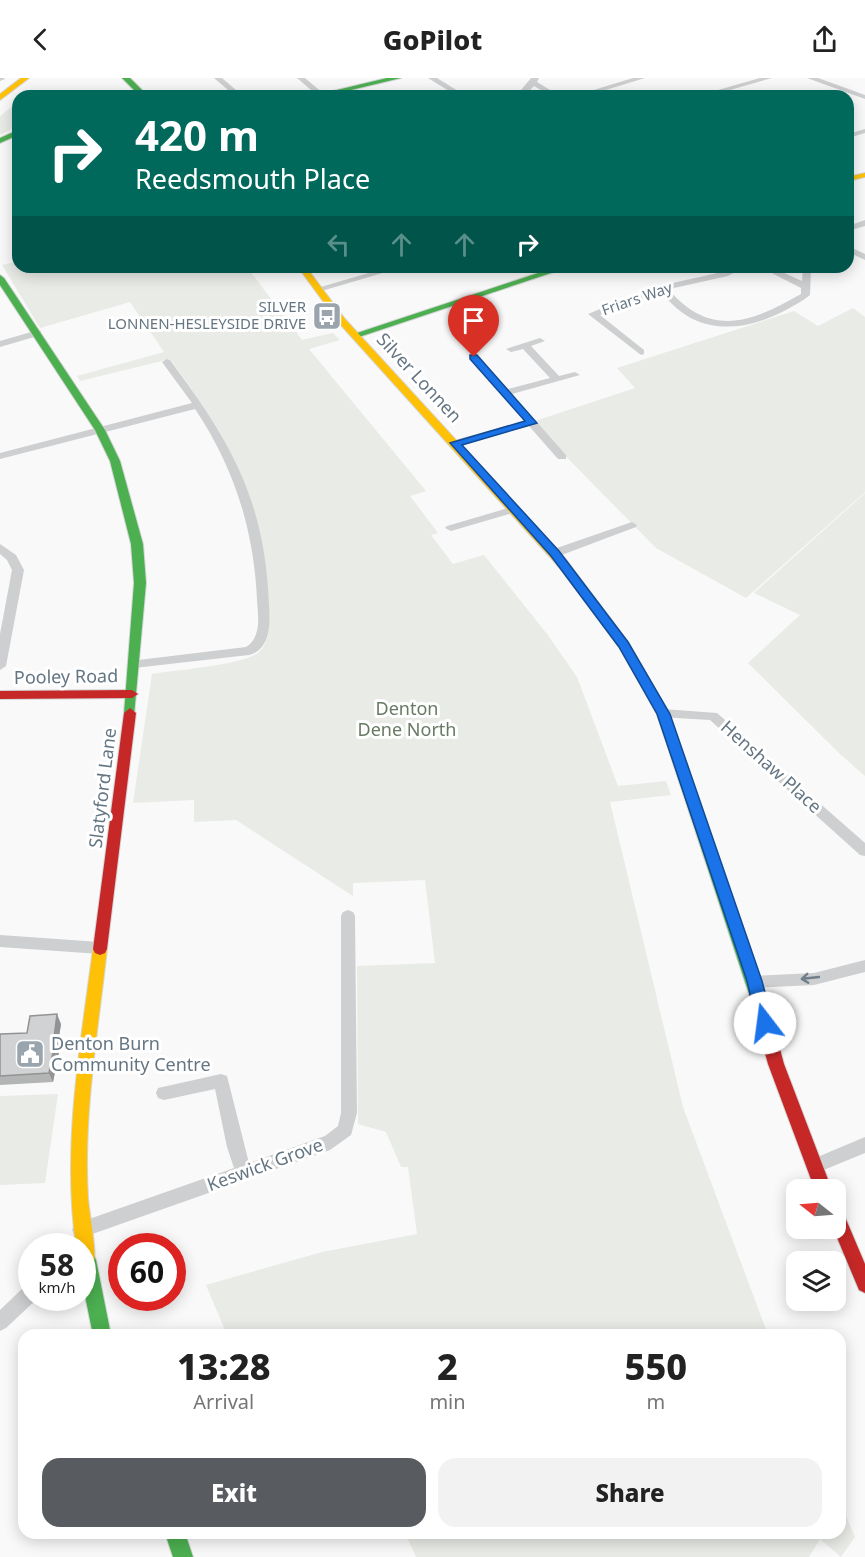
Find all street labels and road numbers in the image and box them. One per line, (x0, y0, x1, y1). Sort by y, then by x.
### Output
street label: Friars Way (599, 277, 675, 319)
street label: Silver Lonnen (372, 327, 468, 427)
street label: Pooley Road (14, 663, 118, 689)
street label: Henshaw Place (716, 715, 827, 818)
street label: Slatyford Lane (83, 726, 121, 849)
street label: Keswick Grove (203, 1132, 326, 1196)

